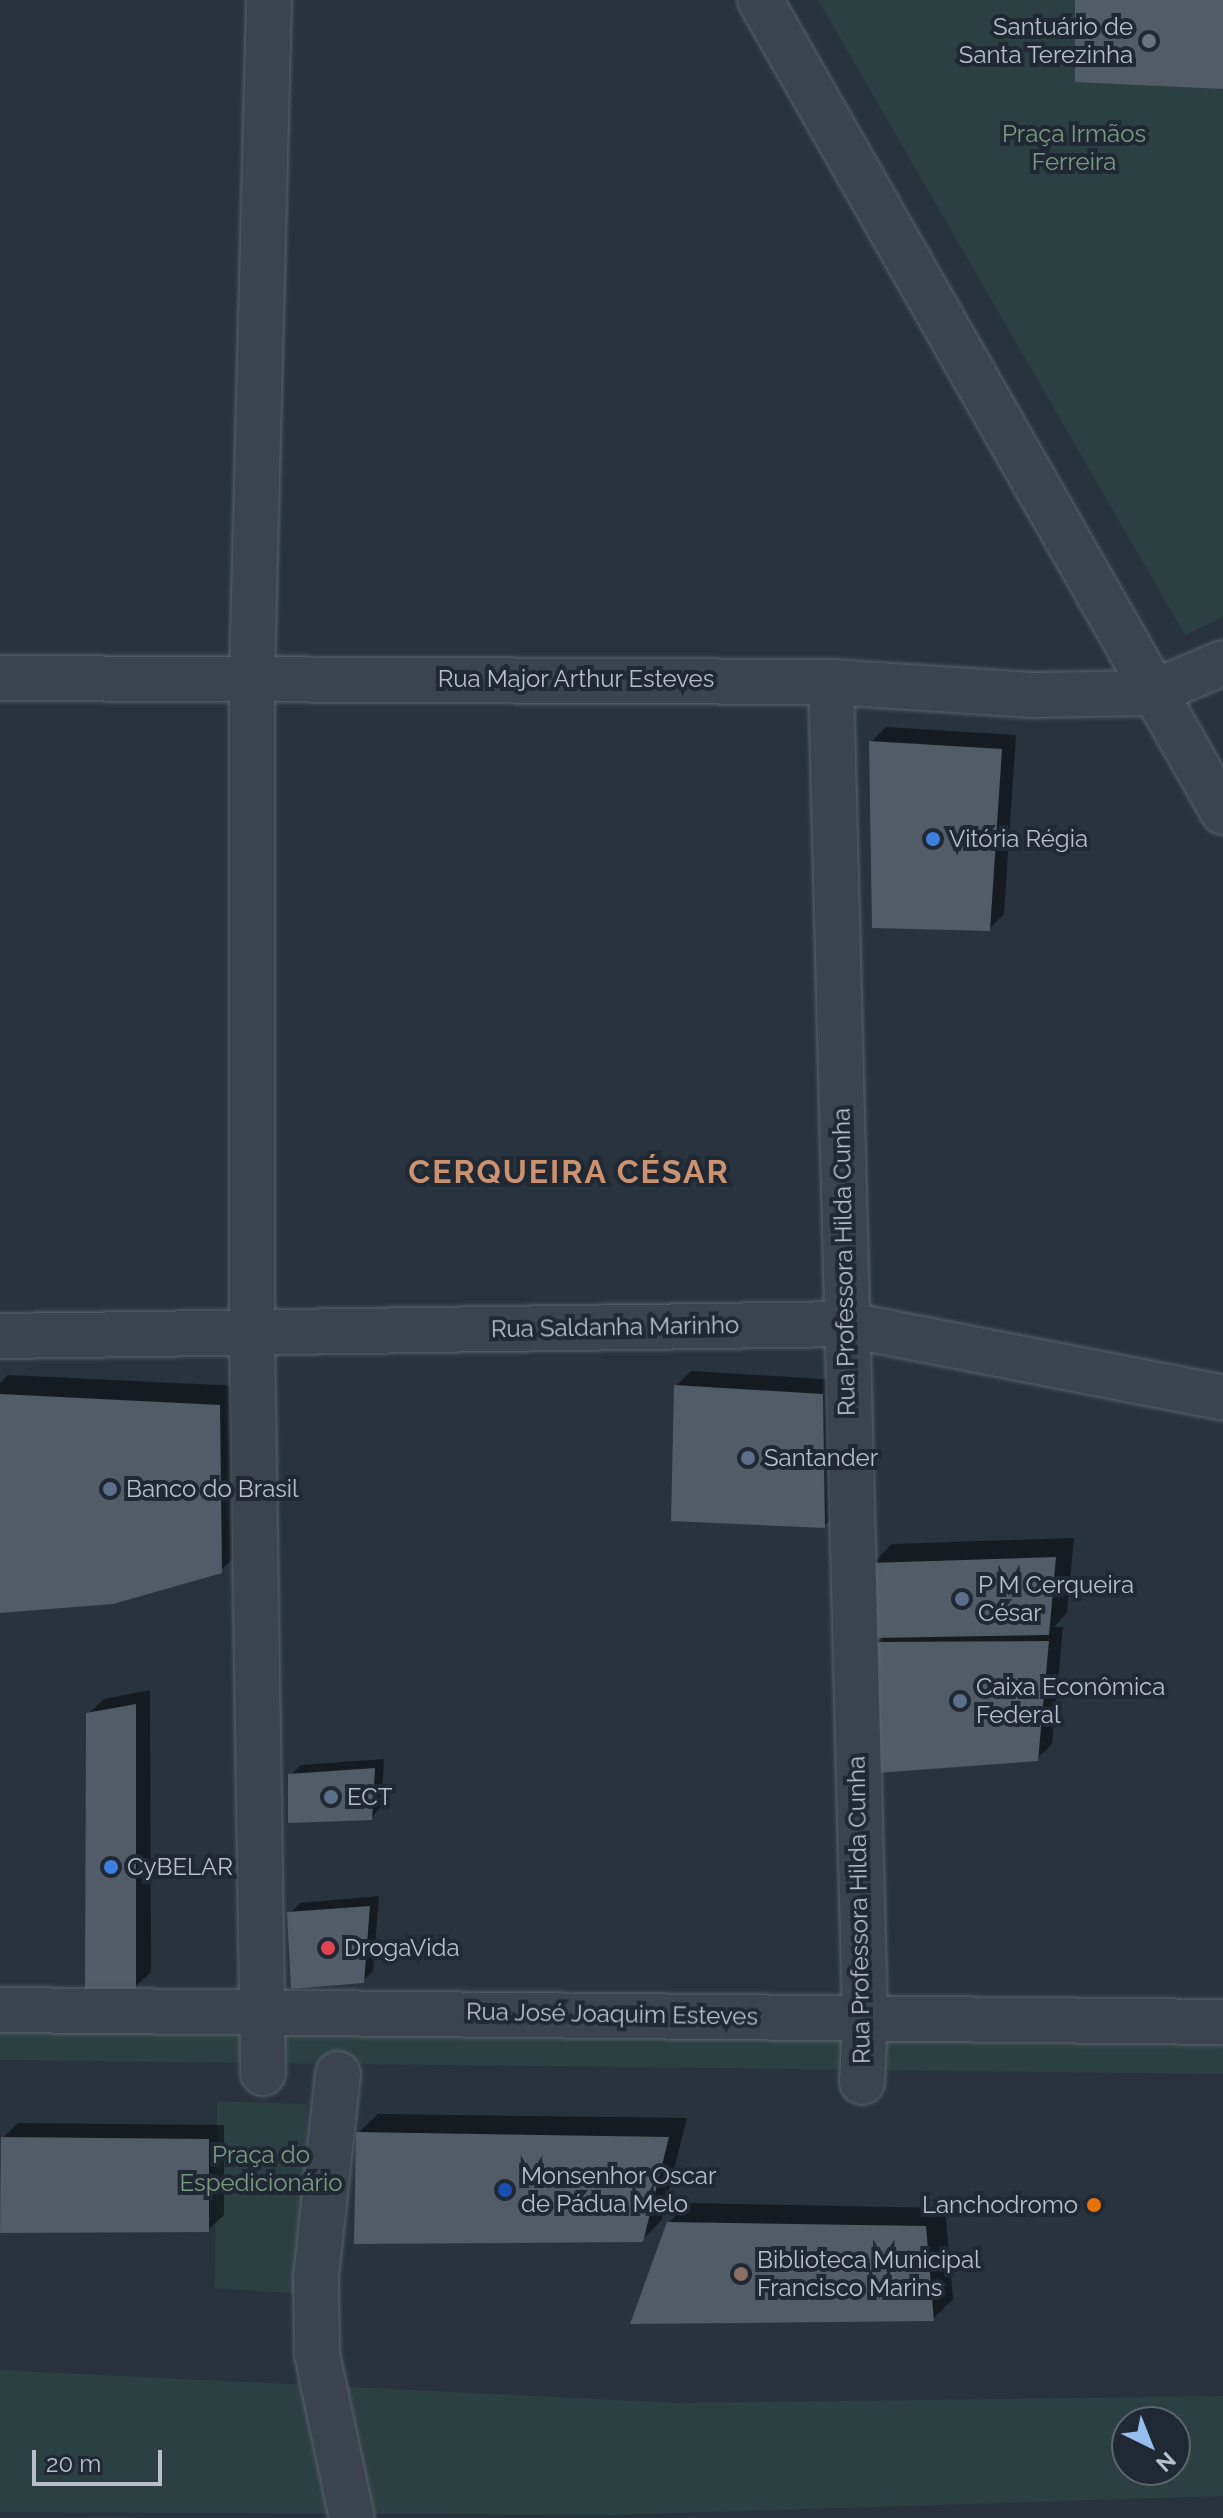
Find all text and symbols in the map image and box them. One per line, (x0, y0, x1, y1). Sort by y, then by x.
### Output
place label: Santuário de Santa Terezinha (958, 13, 1133, 69)
marker: Santuário de Santa Terezinha (1140, 32, 1158, 50)
park label: Praça Irmãos Ferreira (1002, 120, 1146, 176)
street label: Rua Major Arthur Esteves (437, 665, 715, 693)
place label: Vitória Régia (949, 825, 1088, 853)
marker: Vitória Régia (924, 830, 942, 848)
street label: Rua Professora Hilda Cunha (827, 1108, 861, 1416)
district label: CERQUEIRA CÉSAR (408, 1153, 730, 1191)
street label: Rua Saldanha Marinho (491, 1310, 739, 1344)
place label: Santander (764, 1444, 878, 1472)
marker: Santander (739, 1449, 757, 1467)
place label: Banco do Brasil (126, 1475, 299, 1503)
marker: Banco do Brasil (101, 1480, 119, 1498)
place label: P M Cerqueira César (978, 1571, 1135, 1627)
marker: P M Cerqueira César (953, 1590, 971, 1608)
place label: Caixa Econômica Federal (976, 1673, 1165, 1729)
marker: Caixa Econômica Federal (951, 1692, 969, 1710)
street label: Rua Professora Hilda Cunha (842, 1756, 876, 2064)
place label: ECT (347, 1783, 392, 1811)
marker: ECT (322, 1788, 340, 1806)
place label: CyBELAR (127, 1853, 233, 1881)
marker: CyBELAR (102, 1858, 120, 1876)
place label: DrogaVida (344, 1934, 460, 1962)
marker: DrogaVida (319, 1939, 337, 1957)
street label: Rua José Joaquim Esteves (465, 1997, 759, 2031)
park label: Praça do Espedicionário (180, 2141, 342, 2197)
place label: Monsenhor Oscar de Pádua Melo (521, 2162, 717, 2218)
marker: Monsenhor Oscar de Pádua Melo (496, 2181, 514, 2199)
place label: Lanchodromo (922, 2191, 1078, 2219)
marker: Lanchodromo (1085, 2196, 1103, 2214)
place label: Biblioteca Municipal Francisco Marins (757, 2246, 981, 2302)
marker: Biblioteca Municipal Francisco Marins (732, 2265, 750, 2283)
north arrow (1111, 2406, 1191, 2486)
scale bar (36, 2434, 166, 2484)
text: N (1151, 2447, 1181, 2477)
text: 20 m (46, 2449, 101, 2478)

